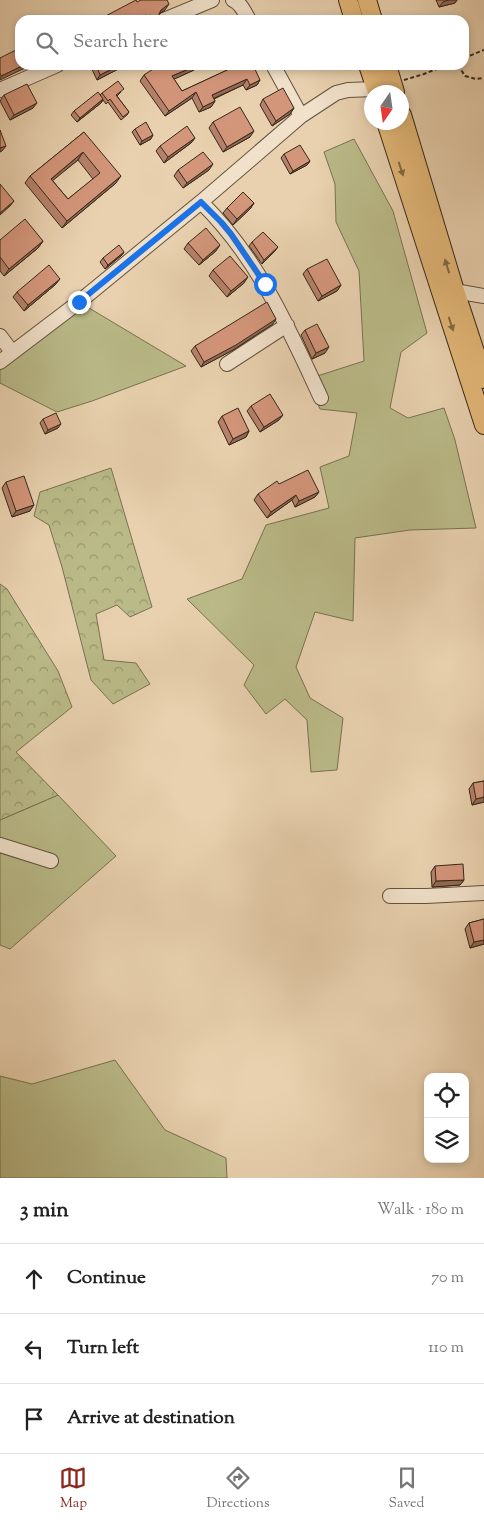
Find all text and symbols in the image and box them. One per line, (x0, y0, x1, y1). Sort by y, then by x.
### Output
search box (15, 15, 469, 70)
icon: search (33, 29, 61, 57)
text: Search here (73, 29, 168, 56)
north arrow (364, 85, 409, 130)
one-way arrow (398, 162, 406, 177)
one-way arrow (443, 258, 451, 273)
route start (254, 273, 277, 296)
route end (68, 291, 91, 314)
one-way arrow (448, 316, 455, 331)
map controls (424, 1073, 469, 1163)
button: locate (424, 1073, 469, 1118)
button: layers (424, 1118, 469, 1163)
text: 3 min (20, 1196, 69, 1226)
text: Walk · 180 m (377, 1199, 464, 1222)
icon: ahead (20, 1265, 48, 1293)
text: Continue (67, 1265, 146, 1292)
text: 70 m (431, 1267, 464, 1290)
icon: left (20, 1335, 48, 1363)
text: Turn left (67, 1335, 139, 1362)
text: 110 m (428, 1337, 464, 1360)
icon: arrive (20, 1405, 48, 1433)
text: Arrive at destination (67, 1405, 235, 1432)
tab: Map (59, 1464, 87, 1514)
tab: Directions (206, 1464, 270, 1514)
tab: Saved (389, 1464, 424, 1514)

